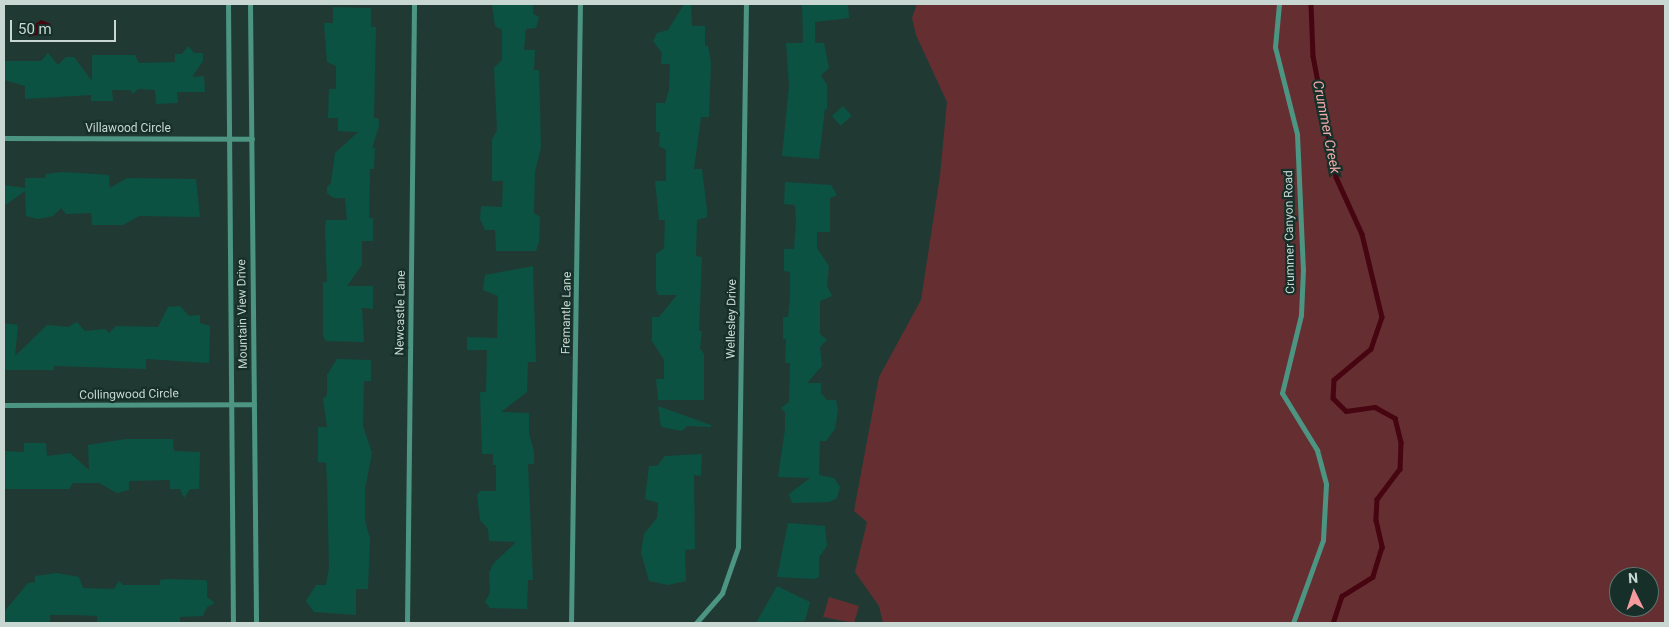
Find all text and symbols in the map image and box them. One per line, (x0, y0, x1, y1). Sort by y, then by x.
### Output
scale bar (12, 10, 119, 42)
text: 50 m (18, 20, 52, 38)
water label: Crummer Creek (1310, 79, 1344, 175)
street label: Villawood Circle (85, 122, 171, 136)
street label: Crummer Canyon Road (1282, 170, 1298, 294)
street label: Mountain View Drive (235, 259, 251, 369)
street label: Newcastle Lane (393, 270, 409, 356)
street label: Fremantle Lane (559, 272, 575, 354)
street label: Wellesley Drive (724, 279, 740, 359)
street label: Collingwood Circle (79, 387, 179, 403)
north arrow (1609, 567, 1659, 617)
text: N (1628, 570, 1639, 586)

